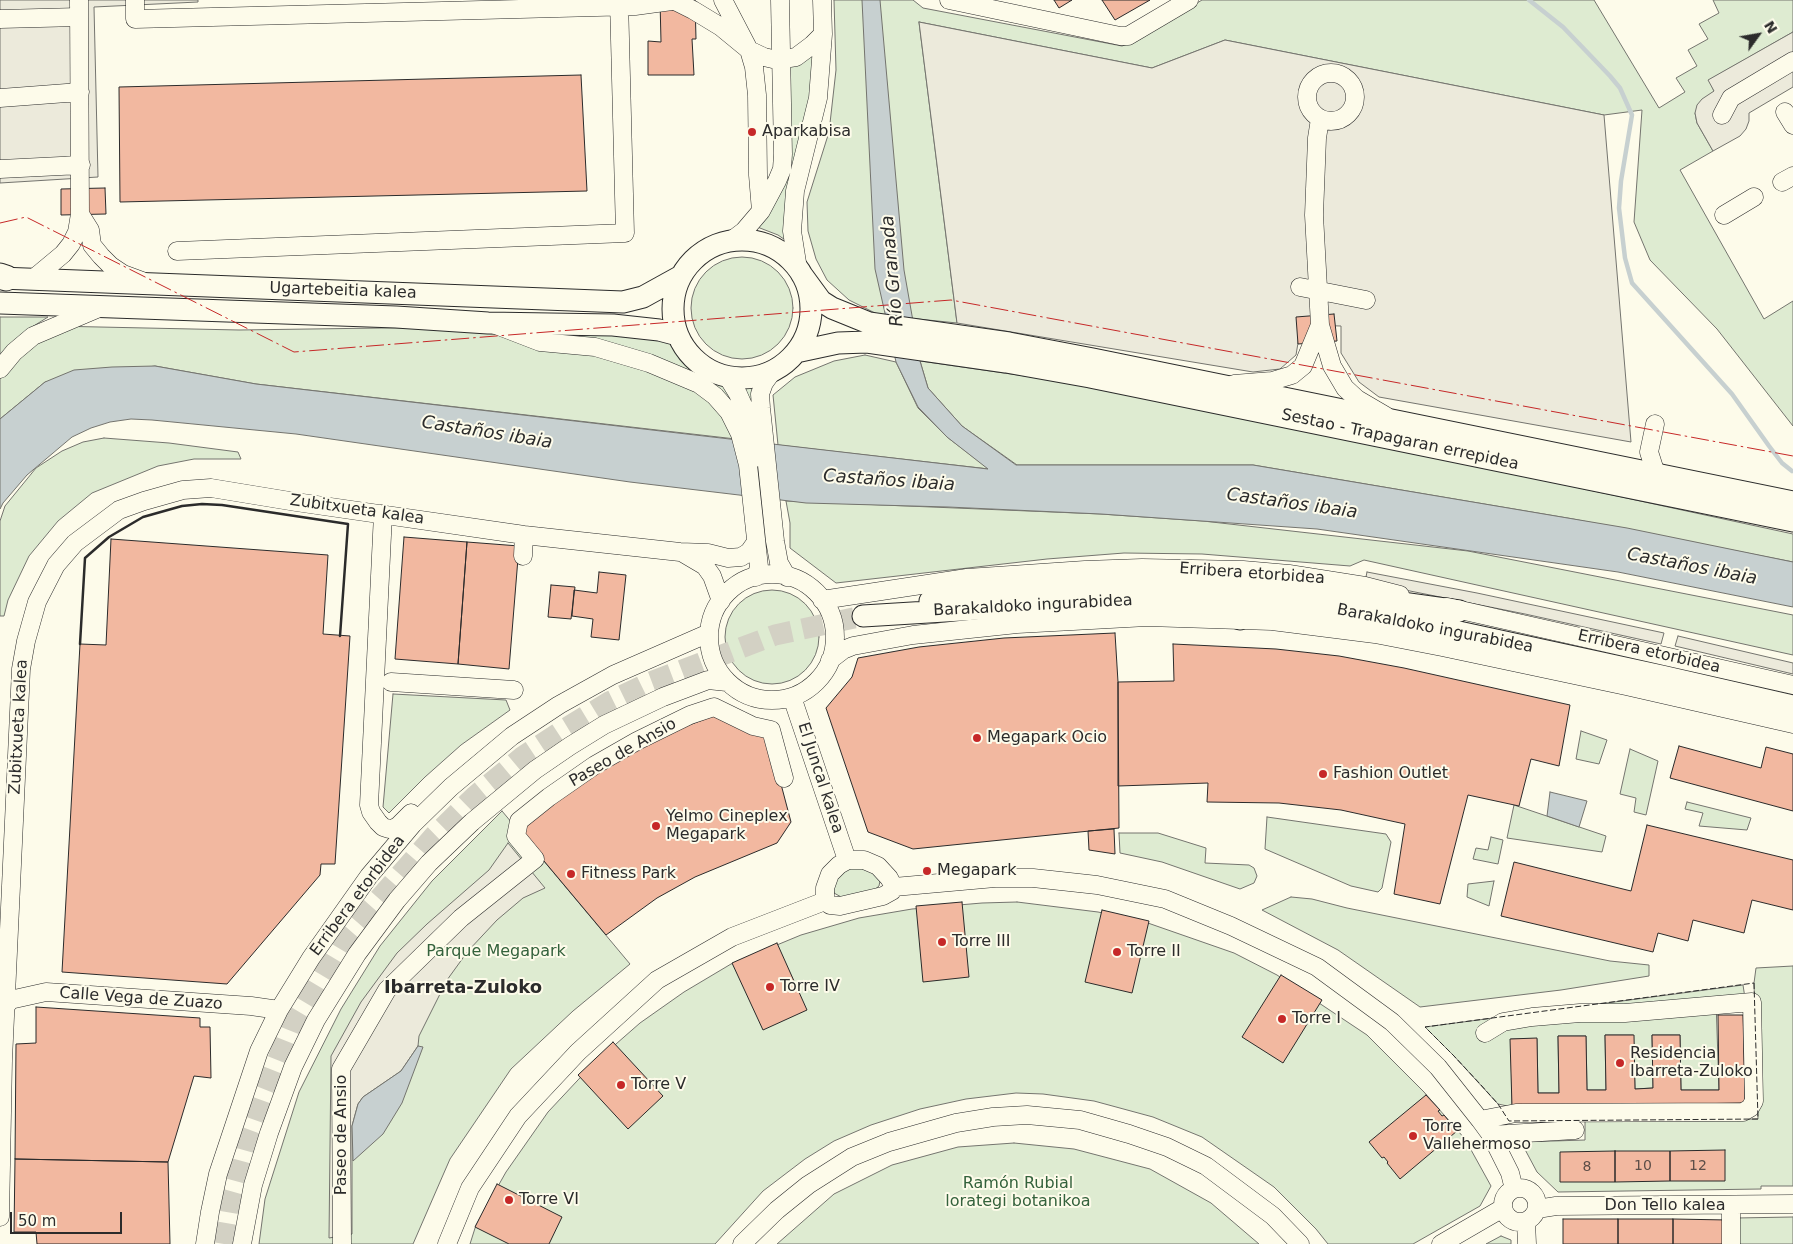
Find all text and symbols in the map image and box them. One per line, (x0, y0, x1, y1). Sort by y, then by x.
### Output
north arrow (1733, 10, 1783, 60)
text: N (1761, 18, 1781, 36)
place label: Aparkabisa (762, 122, 851, 142)
marker: Aparkabisa (746, 126, 758, 138)
water label: Río Granada (877, 215, 909, 327)
street label: Ugartebeitia kalea (269, 279, 417, 303)
street label: Sestao - Trapagaran errepidea (1280, 405, 1520, 475)
water label: Castaños ibaia (420, 412, 554, 454)
water label: Castaños ibaia (822, 466, 956, 496)
water label: Castaños ibaia (1225, 484, 1359, 524)
street label: Zubitxueta kalea (289, 491, 425, 529)
water label: Castaños ibaia (1625, 544, 1759, 590)
street label: Erribera etorbidea (1179, 559, 1325, 589)
street label: Barakaldoko ingurabidea (933, 591, 1133, 621)
street label: Barakaldoko ingurabidea (1335, 601, 1535, 657)
street label: Erribera etorbidea (1576, 626, 1722, 678)
street label: Zubitxueta kalea (6, 659, 32, 795)
street label: Paseo de Ansio (566, 715, 680, 791)
street label: El Juncal kalea (793, 720, 847, 836)
place label: Megapark Ocio (987, 728, 1107, 748)
marker: Megapark Ocio (971, 732, 983, 744)
place label: Fashion Outlet (1333, 764, 1448, 784)
marker: Fashion Outlet (1317, 768, 1329, 780)
place label: Yelmo Cineplex Megapark (666, 807, 788, 845)
marker: Yelmo Cineplex Megapark (650, 820, 662, 832)
street label: Erribera etorbidea (306, 832, 410, 960)
place label: Megapark (937, 861, 1016, 881)
place label: Fitness Park (581, 864, 676, 884)
marker: Megapark (921, 865, 933, 877)
marker: Fitness Park (565, 868, 577, 880)
place label: Torre III (952, 932, 1010, 952)
marker: Torre III (936, 936, 948, 948)
park label: Parque Megapark (426, 942, 566, 962)
place label: Torre II (1127, 942, 1181, 962)
marker: Torre II (1111, 946, 1123, 958)
district label: Ibarreta-Zuloko (384, 977, 542, 999)
place label: Torre IV (780, 977, 840, 997)
marker: Torre IV (764, 981, 776, 993)
street label: Calle Vega de Zuazo (59, 984, 223, 1014)
place label: Torre I (1292, 1009, 1341, 1029)
marker: Torre I (1276, 1013, 1288, 1025)
place label: Residencia Ibarreta-Zuloko (1630, 1044, 1753, 1082)
marker: Residencia Ibarreta-Zuloko (1614, 1057, 1626, 1069)
street label: Paseo de Ansio (332, 1075, 352, 1195)
place label: Torre V (631, 1075, 686, 1095)
marker: Torre V (615, 1079, 627, 1091)
place label: Torre Vallehermoso (1423, 1117, 1531, 1155)
marker: Torre Vallehermoso (1407, 1130, 1419, 1142)
house number: 10 (1634, 1158, 1652, 1174)
house number: 12 (1689, 1158, 1707, 1174)
house number: 8 (1583, 1159, 1591, 1175)
park label: Ramón Rubial lorategi botanikoa (945, 1174, 1091, 1212)
place label: Torre VI (519, 1190, 579, 1210)
marker: Torre VI (503, 1194, 515, 1206)
street label: Don Tello kalea (1605, 1196, 1725, 1216)
scale bar (12, 1202, 125, 1234)
text: 50 m (18, 1212, 56, 1230)

